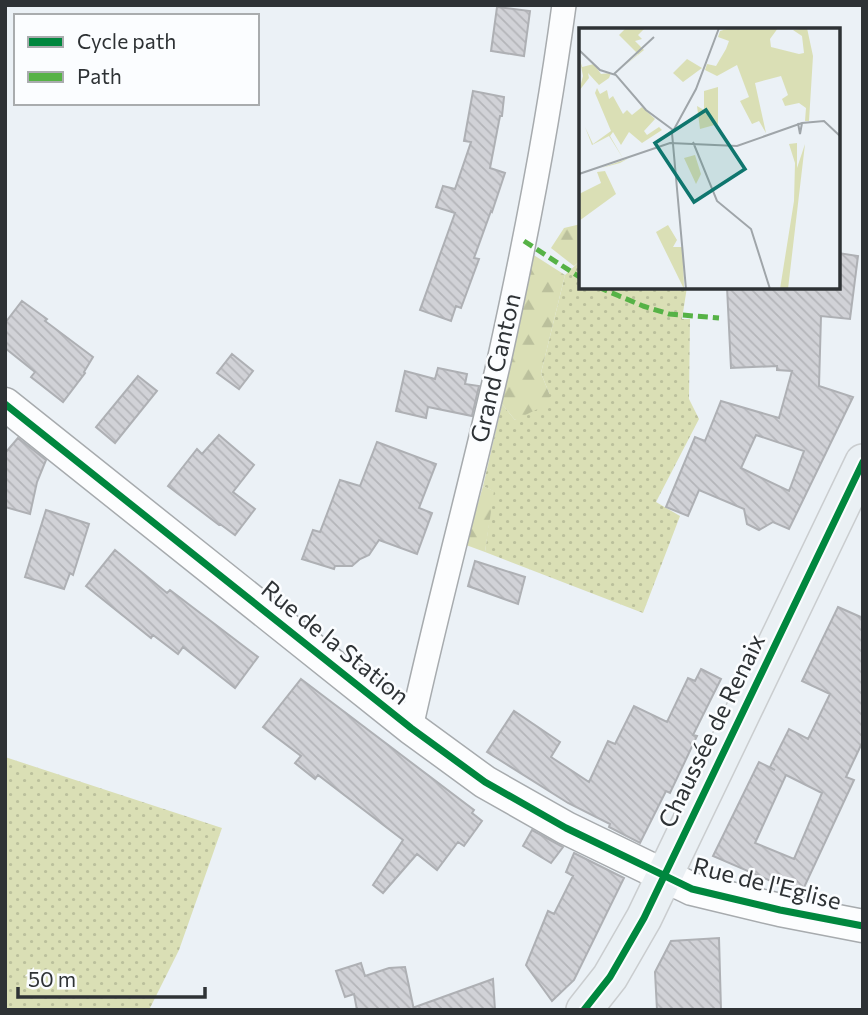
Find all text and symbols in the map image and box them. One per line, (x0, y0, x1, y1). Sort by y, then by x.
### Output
legend (14, 14, 259, 105)
text: Cycle path (77, 28, 176, 53)
inset map (579, 28, 840, 289)
text: Path (77, 63, 122, 88)
street label: Grand Canton (463, 290, 526, 445)
street label: Rue de la Station (256, 574, 416, 710)
street label: Chaussée de Renaix (651, 628, 770, 832)
street label: Rue de l'Eglise (690, 850, 845, 915)
scale bar (18, 956, 205, 1000)
text: 50 m (28, 966, 76, 991)

